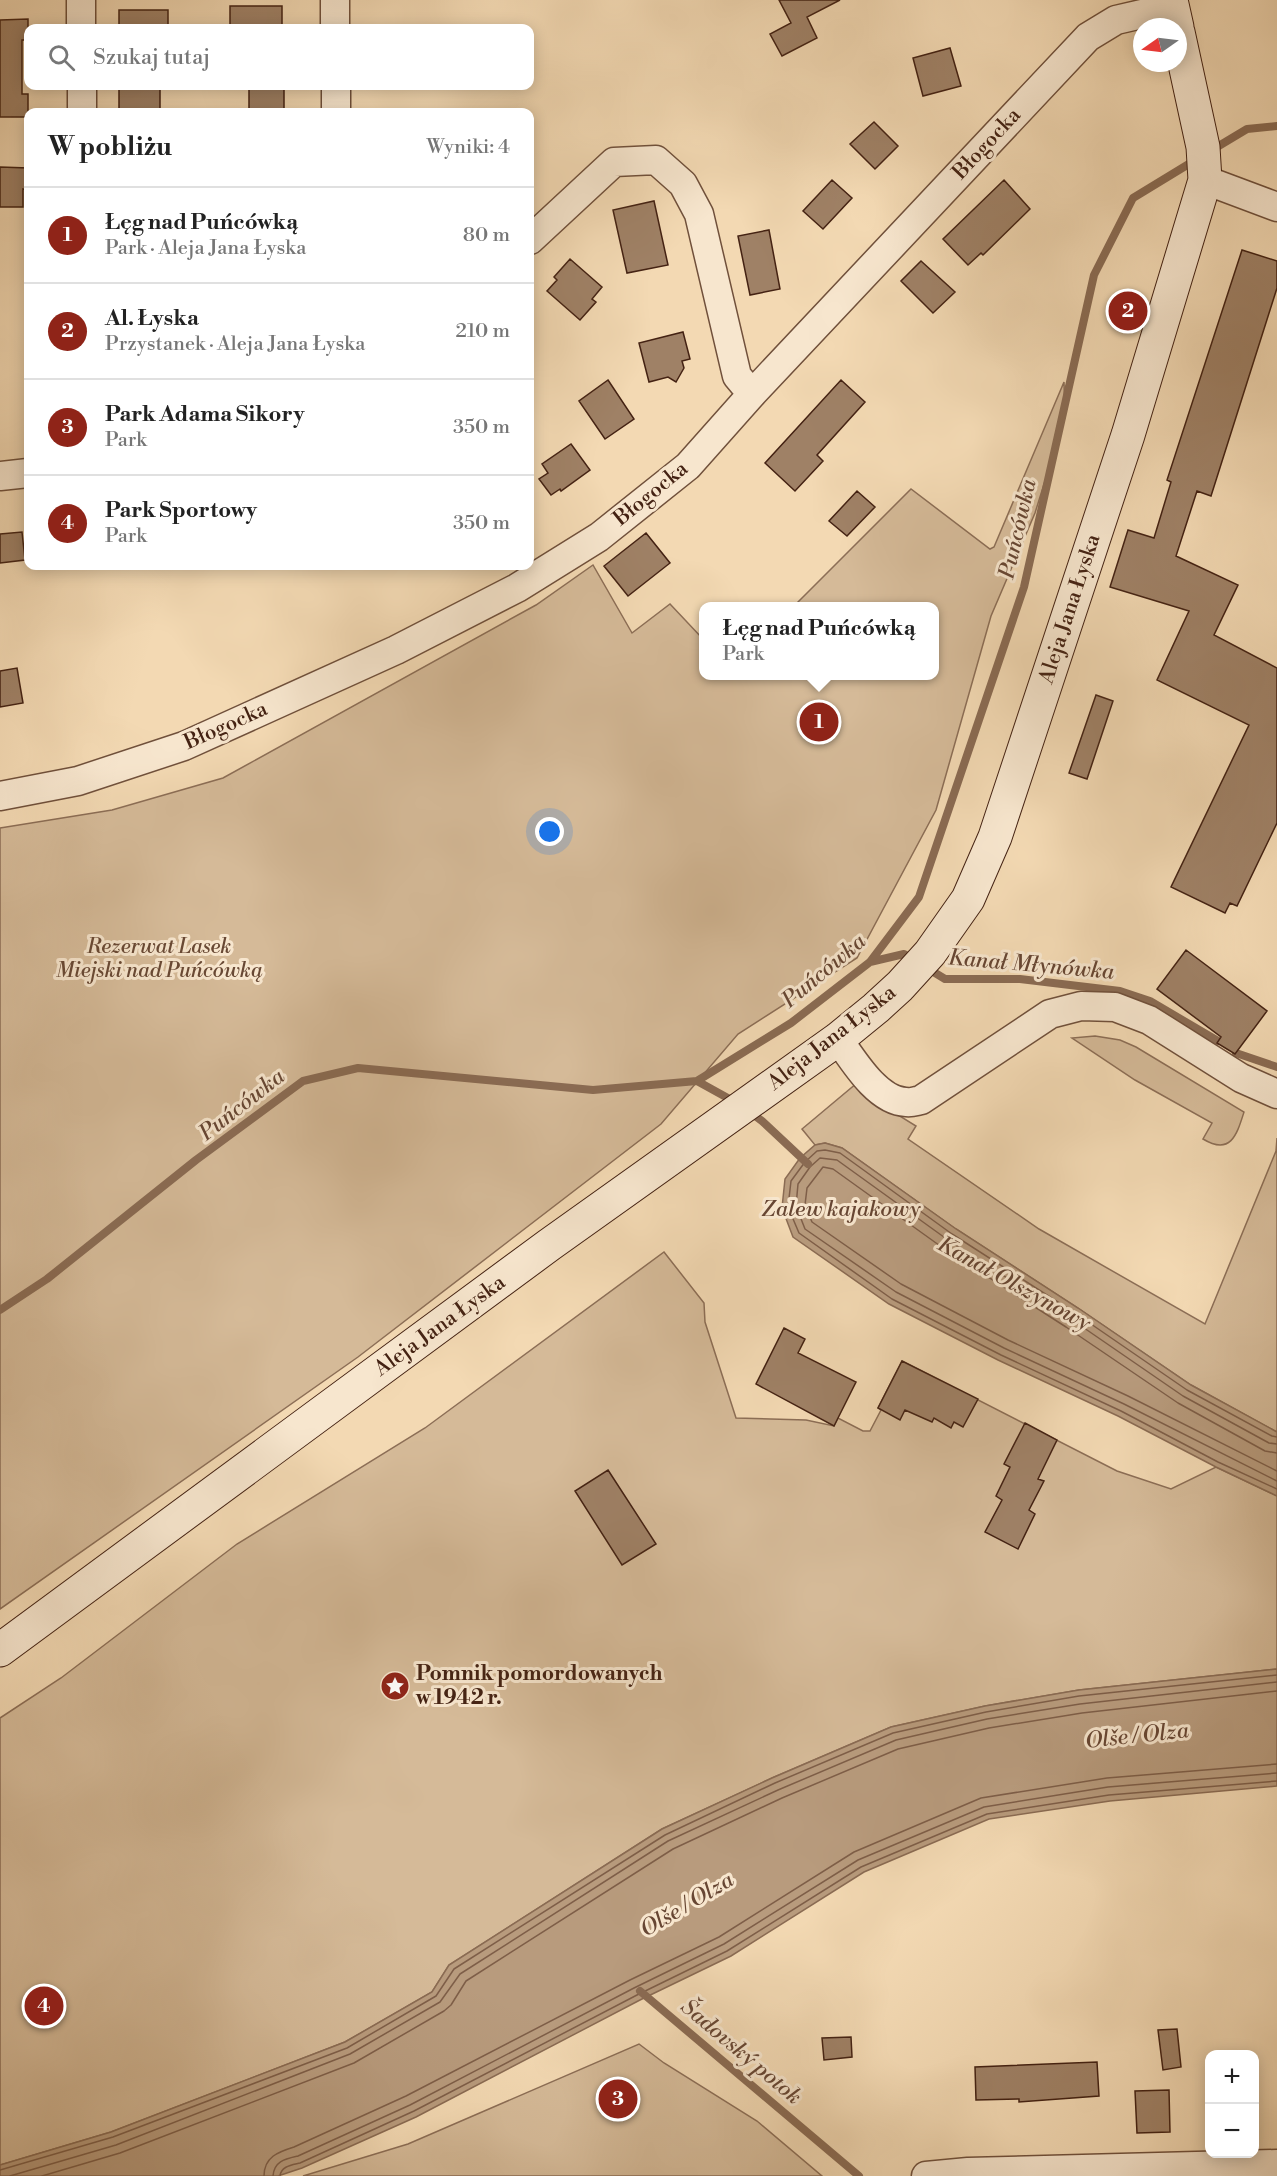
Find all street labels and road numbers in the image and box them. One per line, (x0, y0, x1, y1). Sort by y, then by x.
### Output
street label: Błogocka (947, 103, 1027, 186)
street label: Błogocka (608, 456, 694, 533)
street label: Aleja Jana Łyska (1033, 531, 1107, 688)
street label: Błogocka (179, 696, 272, 756)
street label: Aleja Jana Łyska (762, 980, 902, 1097)
street label: Aleja Jana Łyska (369, 1270, 511, 1383)

